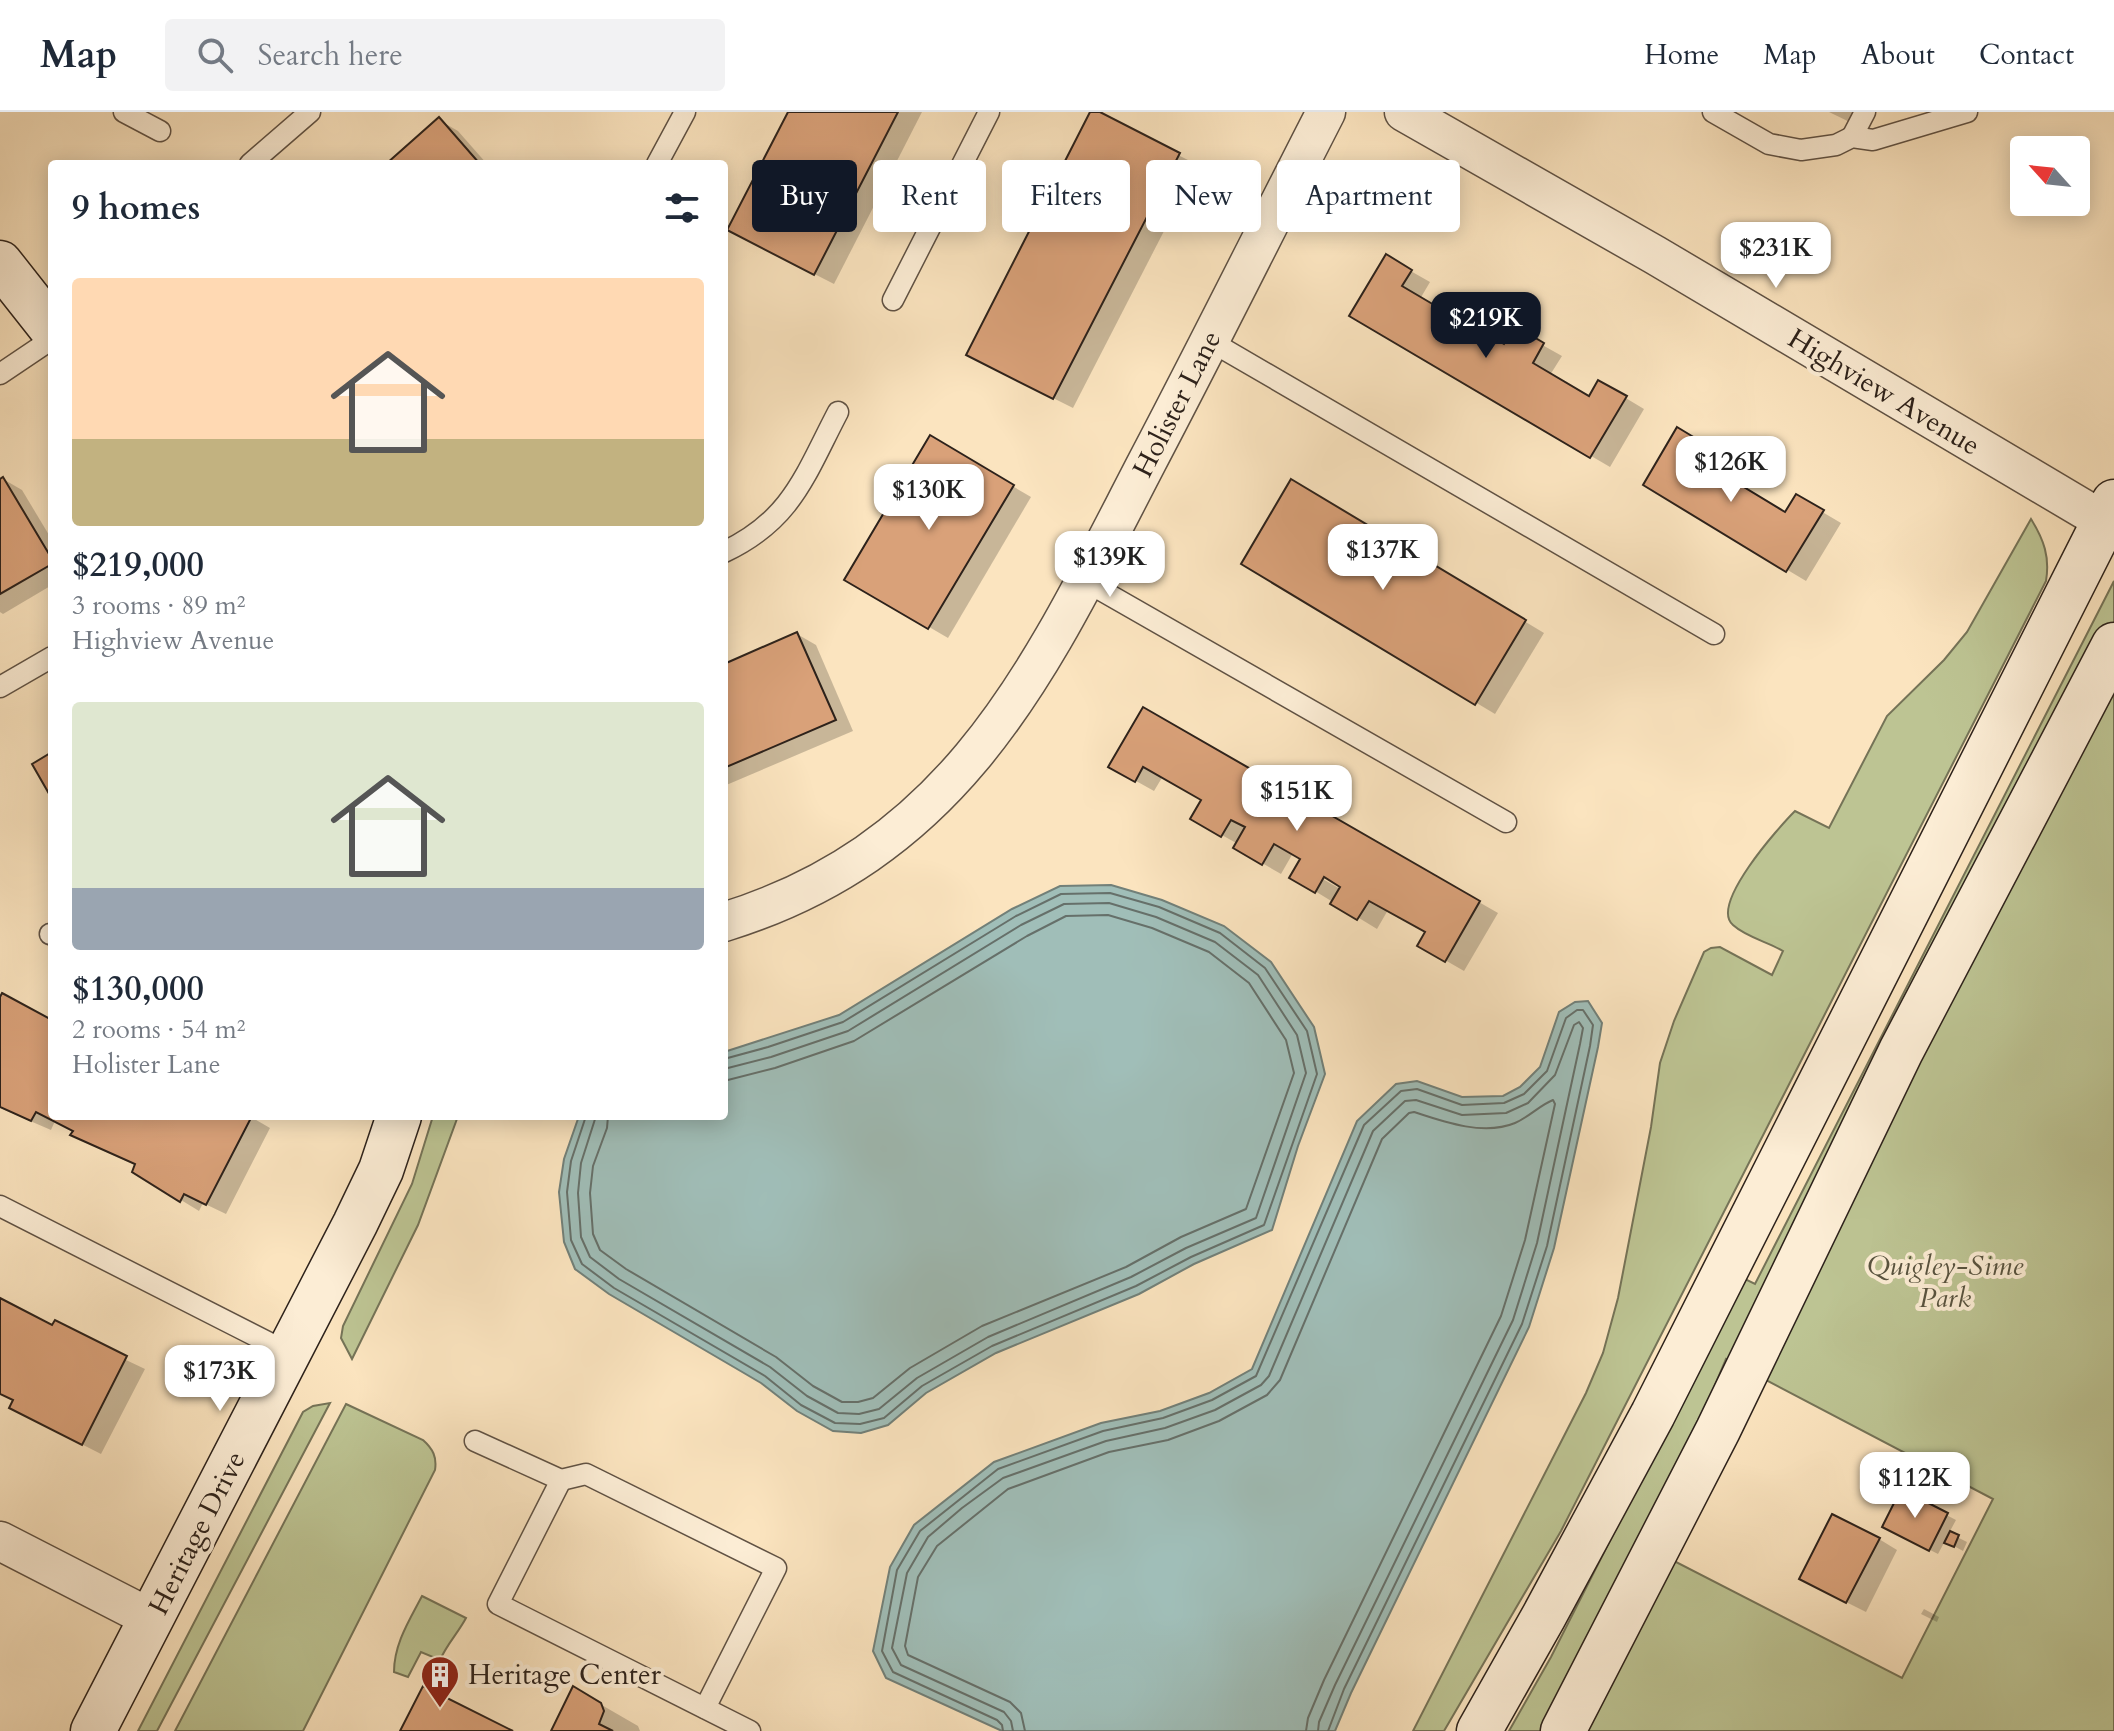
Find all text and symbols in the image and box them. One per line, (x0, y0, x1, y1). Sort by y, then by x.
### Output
search box (165, 19, 725, 91)
text: Map (40, 29, 117, 81)
icon: search (193, 33, 237, 77)
text: Search here (257, 35, 403, 76)
text: Home (1644, 36, 1719, 74)
text: Map (1763, 36, 1817, 74)
text: About (1861, 36, 1935, 74)
text: Contact (1979, 36, 2074, 74)
north arrow (2010, 136, 2090, 216)
map controls (2010, 136, 2090, 216)
chip: Buy (752, 160, 857, 232)
chip: Rent (873, 160, 986, 232)
chip: Filters (1002, 160, 1130, 232)
chip: New (1146, 160, 1261, 232)
chip: Apartment (1277, 160, 1460, 232)
text: 9 homes (72, 185, 200, 231)
icon: filters (660, 186, 704, 230)
pin: $231K (1720, 222, 1832, 290)
text: $231K (1739, 230, 1813, 265)
pin: $219K (1430, 292, 1542, 360)
text: $219K (1449, 300, 1523, 335)
street label: Highview Avenue (1781, 320, 1987, 464)
street label: Holister Lane (1124, 324, 1230, 484)
icon: home (316, 330, 460, 474)
pin: $126K (1675, 436, 1787, 504)
text: $126K (1694, 444, 1768, 479)
pin: $130K (873, 464, 985, 532)
text: $130K (892, 472, 966, 507)
pin: $137K (1327, 524, 1439, 592)
pin: $139K (1054, 531, 1166, 599)
text: $137K (1346, 532, 1420, 567)
text: $139K (1073, 539, 1147, 574)
text: $219,000 (72, 542, 204, 588)
text: 3 rooms · 89 m² (72, 588, 245, 623)
text: Highview Avenue (72, 623, 274, 658)
icon: home (316, 754, 460, 898)
pin: $151K (1241, 765, 1353, 833)
text: $151K (1260, 773, 1334, 808)
text: $130,000 (72, 966, 204, 1012)
text: 2 rooms · 54 m² (72, 1012, 245, 1047)
text: Holister Lane (72, 1047, 220, 1082)
park label: Quigley-Sime Park (1867, 1247, 2024, 1317)
pin: $173K (164, 1345, 276, 1413)
text: $173K (183, 1353, 257, 1388)
street label: Heritage Drive (139, 1445, 255, 1621)
pin: $112K (1859, 1452, 1971, 1520)
text: $112K (1878, 1460, 1952, 1495)
building icon: Heritage Center (419, 1654, 461, 1709)
place label: Heritage Center (468, 1656, 662, 1694)

